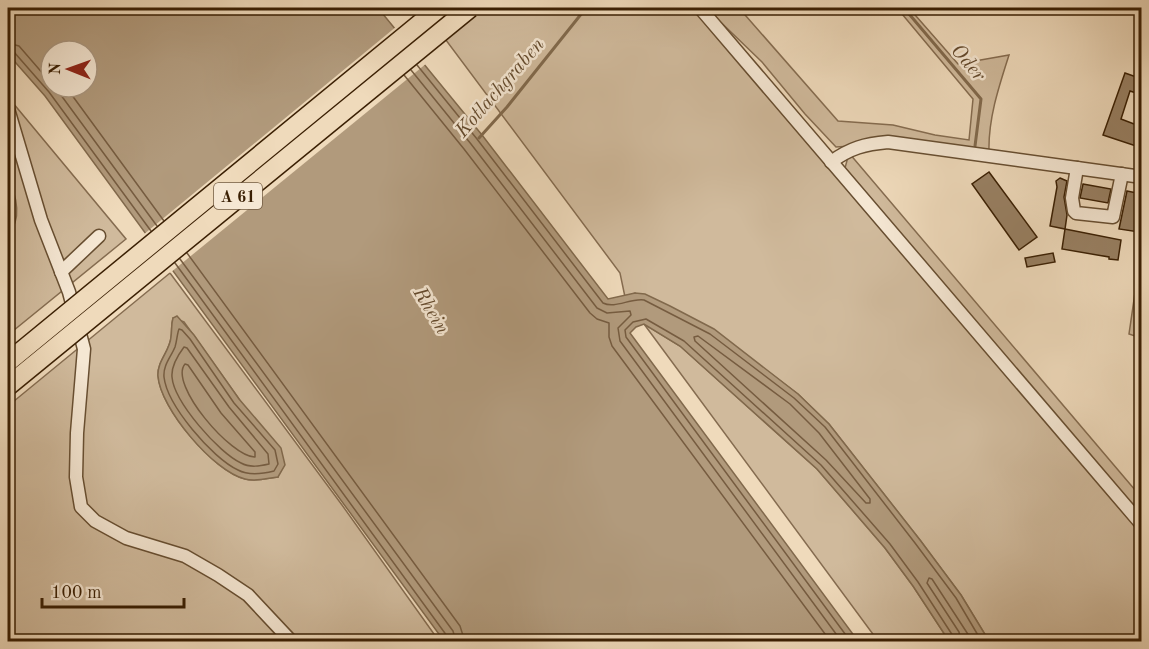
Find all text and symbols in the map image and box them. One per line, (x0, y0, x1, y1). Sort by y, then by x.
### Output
water label: Kotlachgraben (452, 35, 549, 142)
north arrow (39, 39, 99, 99)
water label: Oder (946, 41, 989, 86)
text: N (48, 62, 64, 75)
road number: A 61 (214, 183, 262, 209)
water label: Rhein (408, 283, 452, 338)
scale bar (42, 571, 184, 609)
text: 100 m (51, 584, 102, 602)

